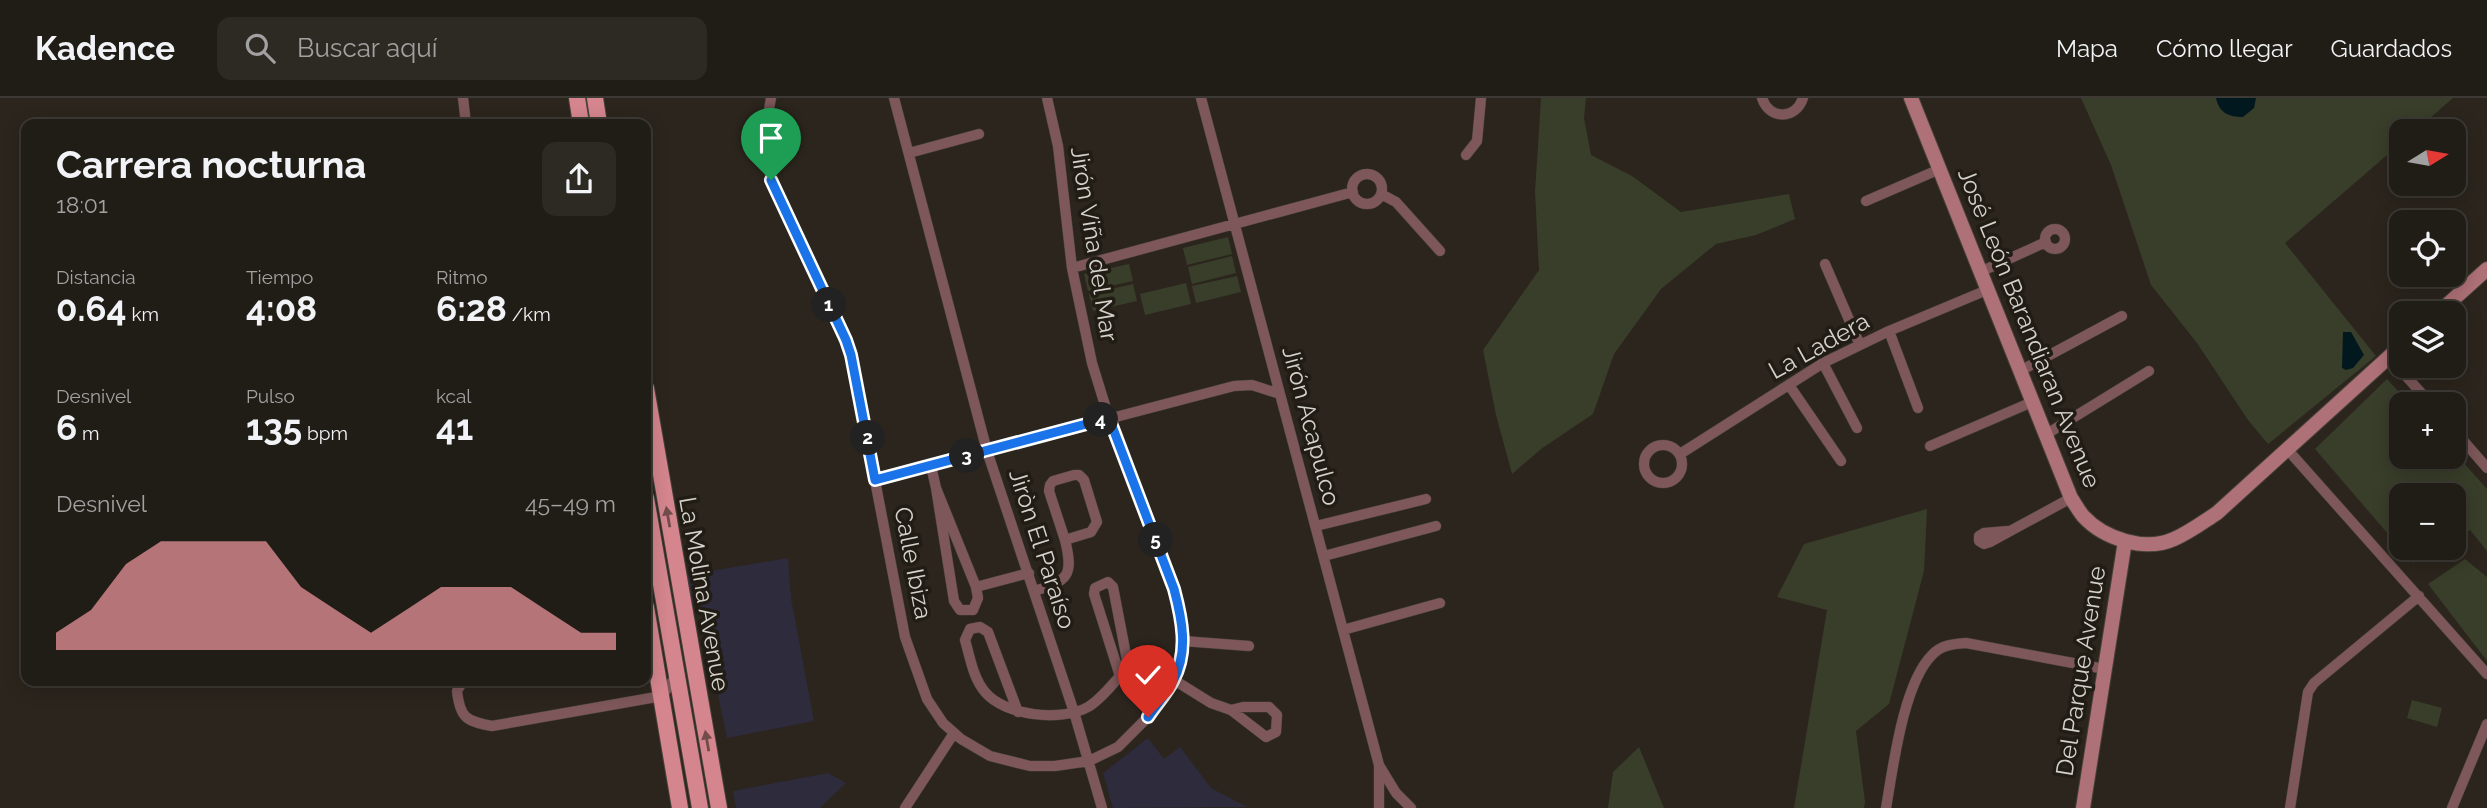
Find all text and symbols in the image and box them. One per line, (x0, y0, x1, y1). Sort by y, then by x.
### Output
search box (217, 17, 707, 80)
text: Kadence (35, 29, 175, 68)
icon: search (241, 29, 279, 67)
text: Buscar aquí (297, 33, 437, 63)
text: Mapa (2056, 34, 2118, 63)
text: Cómo llegar (2156, 34, 2293, 63)
text: Guardados (2331, 34, 2452, 63)
pin (741, 108, 801, 180)
icon: arrive (752, 119, 790, 157)
north arrow (2389, 119, 2466, 196)
map controls (2389, 119, 2466, 560)
text: Carrera nocturna (56, 142, 366, 187)
button: share (542, 142, 616, 216)
street label: Jirón Viña del Mar (1065, 145, 1124, 344)
street label: José León Barandiaran Avenue (1952, 164, 2107, 492)
text: 18:01 (56, 191, 108, 218)
button: locate (2389, 210, 2466, 287)
text: Distancia (56, 266, 136, 288)
text: Tiempo (246, 266, 313, 288)
text: Ritmo (436, 266, 488, 288)
text: 0.64 (56, 288, 127, 329)
text: 4:08 (246, 288, 317, 329)
text: 6:28 (436, 288, 507, 329)
pin: 1 (812, 288, 846, 322)
text: 1 (824, 293, 833, 315)
button: layers (2389, 301, 2466, 378)
text: km (127, 303, 159, 325)
text: /km (507, 303, 551, 325)
street label: La Ladera (1763, 306, 1874, 385)
street label: Jirón Acapulco (1276, 343, 1347, 509)
text: Desnivel (56, 385, 131, 407)
text: Pulso (246, 385, 295, 407)
text: kcal (436, 385, 472, 407)
button: + (2389, 392, 2466, 469)
pin: 4 (1084, 402, 1118, 438)
text: 6 (56, 407, 77, 448)
text: 135 (246, 407, 302, 448)
text: 41 (436, 407, 473, 448)
text: 4 (1095, 408, 1106, 430)
pin: 2 (850, 420, 886, 456)
text: m (77, 422, 100, 444)
text: bpm (302, 422, 348, 444)
text: 2 (862, 426, 873, 448)
pin: 3 (950, 438, 984, 474)
text: 3 (961, 444, 972, 466)
street label: Jiròn El Paraíso (1003, 465, 1082, 632)
button: − (2389, 483, 2466, 560)
text: Desnivel (56, 490, 147, 517)
text: 45–49 m (525, 490, 616, 517)
street label: La Molina Avenue (673, 495, 736, 693)
street label: Calle Ibiza (888, 504, 939, 621)
one-way arrow (662, 506, 673, 528)
pin: 5 (1138, 522, 1174, 558)
text: 5 (1150, 528, 1161, 550)
street label: Del Parque Avenue (2050, 564, 2111, 778)
pin (1118, 645, 1178, 717)
icon: check (1129, 656, 1167, 694)
one-way arrow (701, 730, 712, 752)

